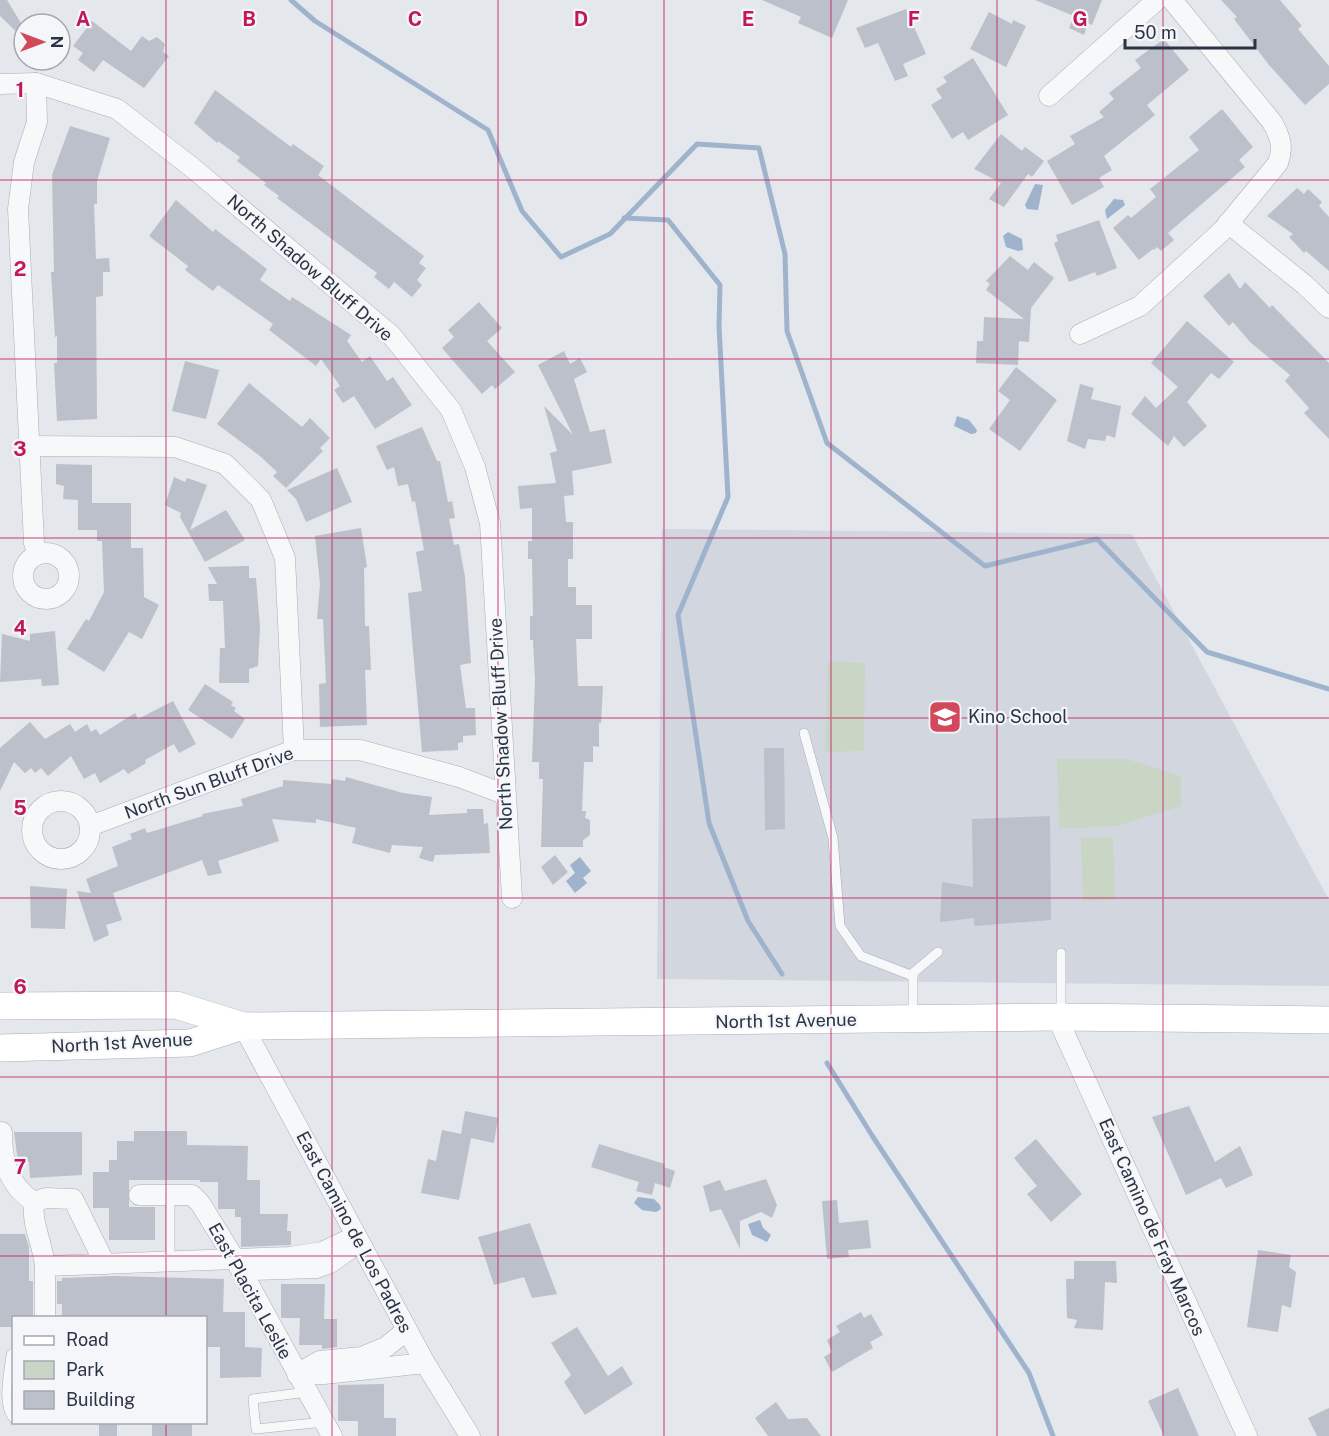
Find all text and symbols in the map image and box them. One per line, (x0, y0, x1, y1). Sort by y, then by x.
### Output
text: A (76, 7, 90, 31)
text: B (242, 7, 256, 31)
text: C (408, 7, 422, 31)
text: D (574, 7, 588, 31)
text: E (742, 7, 754, 31)
text: F (908, 7, 920, 31)
text: G (1072, 7, 1088, 31)
north arrow (12, 12, 72, 72)
scale bar (1125, 12, 1256, 50)
text: 50 m (1134, 22, 1177, 43)
text: N (47, 36, 66, 48)
text: 1 (16, 78, 24, 102)
street label: North Shadow Bluff Drive (223, 190, 397, 345)
text: 2 (14, 257, 26, 281)
text: 3 (13, 437, 27, 461)
text: 4 (13, 616, 27, 640)
street label: North Shadow Bluff Drive (484, 617, 517, 831)
school or university icon: Kino School (927, 699, 963, 735)
place label: Kino School (968, 706, 1068, 727)
street label: North Sun Bluff Drive (121, 742, 296, 823)
text: 5 (13, 796, 27, 820)
text: 6 (13, 975, 27, 999)
street label: North 1st Avenue (715, 1009, 857, 1032)
street label: North 1st Avenue (51, 1028, 193, 1057)
street label: East Camino de Fray Marcos (1095, 1115, 1210, 1339)
street label: East Camino de Los Padres (292, 1127, 417, 1336)
text: 7 (14, 1155, 26, 1179)
street label: East Placita Leslie (204, 1219, 297, 1363)
legend (12, 1316, 207, 1424)
text: Road (66, 1329, 109, 1350)
text: Park (66, 1359, 104, 1380)
text: Building (66, 1389, 135, 1410)

